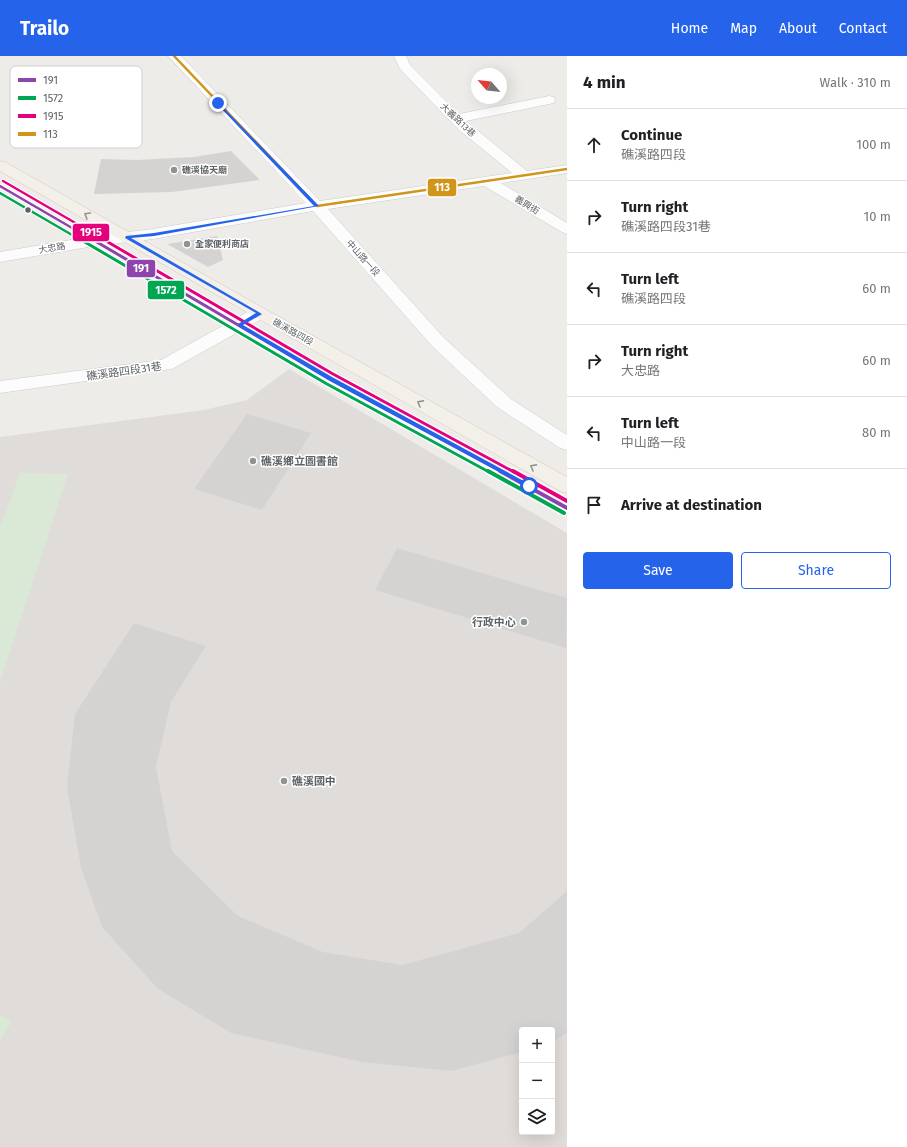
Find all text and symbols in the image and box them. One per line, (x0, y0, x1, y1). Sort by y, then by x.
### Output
text: Trailo (20, 17, 69, 40)
text: Home (671, 20, 708, 37)
text: Map (730, 20, 757, 37)
text: About (779, 20, 817, 37)
text: Contact (839, 20, 887, 37)
legend (10, 66, 142, 148)
north arrow (471, 68, 507, 104)
text: 4 min (583, 72, 626, 93)
text: 191 (43, 74, 58, 87)
text: Walk · 310 m (820, 75, 891, 90)
text: 1572 (43, 92, 63, 105)
route end (209, 94, 227, 112)
street label: 大義路13巷 (438, 101, 478, 139)
text: 1915 (43, 110, 64, 123)
text: Continue (621, 126, 682, 144)
text: 113 (43, 128, 58, 141)
icon: ahead (583, 134, 605, 156)
text: 100 m (856, 137, 891, 152)
text: 礁溪路四段 (621, 147, 686, 162)
marker: 礁溪協天廟 (169, 165, 179, 175)
place label: 礁溪協天廟 (182, 165, 227, 175)
line badge: 113 (427, 178, 457, 197)
text: 113 (434, 181, 450, 194)
street label: 義興街 (513, 194, 541, 216)
text: Turn right (621, 198, 688, 216)
unlabelled marker (23, 205, 33, 215)
icon: right (583, 206, 605, 228)
text: 10 m (864, 209, 891, 224)
one-way arrow (84, 212, 91, 219)
text: 礁溪路四段31巷 (621, 219, 711, 234)
line badge: 1915 (72, 223, 110, 242)
text: 1915 (80, 226, 102, 239)
street label: 中山路一段 (344, 238, 382, 278)
marker: 全家便利商店 (182, 239, 192, 249)
place label: 全家便利商店 (195, 239, 249, 249)
street label: 大忠路 (38, 241, 66, 255)
line badge: 191 (126, 259, 156, 278)
text: 191 (133, 262, 149, 275)
text: Turn left (621, 270, 679, 288)
icon: left (583, 278, 605, 300)
line badge: 1572 (147, 280, 185, 300)
text: 60 m (862, 281, 891, 296)
text: 1572 (155, 284, 177, 297)
text: 礁溪路四段 (621, 291, 686, 306)
street label: 礁溪路四段 (271, 317, 315, 347)
text: Turn right (621, 342, 688, 360)
icon: right (583, 350, 605, 372)
text: 60 m (862, 353, 891, 368)
street label: 礁溪路四段31巷 (86, 360, 163, 383)
text: 大忠路 (621, 363, 660, 378)
one-way arrow (416, 401, 424, 408)
text: Turn left (621, 414, 679, 432)
icon: left (583, 422, 605, 444)
text: 80 m (862, 425, 891, 440)
text: 中山路一段 (621, 435, 686, 450)
place label: 礁溪鄉立圖書館 (261, 455, 338, 468)
marker: 礁溪鄉立圖書館 (248, 456, 258, 466)
one-way arrow (530, 464, 537, 471)
route start (520, 477, 538, 495)
icon: arrive (583, 494, 605, 516)
text: Arrive at destination (621, 496, 762, 514)
button: Save (583, 552, 733, 589)
button: Share (741, 552, 891, 589)
place label: 行政中心 (472, 616, 516, 629)
marker: 行政中心 (519, 617, 529, 627)
place label: 礁溪國中 (292, 775, 336, 788)
marker: 礁溪國中 (279, 776, 289, 786)
map controls (519, 1027, 555, 1135)
button: + (519, 1027, 555, 1063)
button: − (519, 1063, 555, 1099)
button: layers (519, 1099, 555, 1135)

